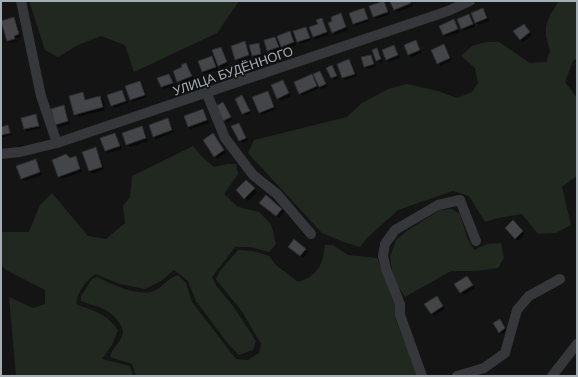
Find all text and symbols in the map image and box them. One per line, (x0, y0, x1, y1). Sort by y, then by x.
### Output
street label: УЛИЦА БУДЁННОГО (171, 43, 295, 99)

